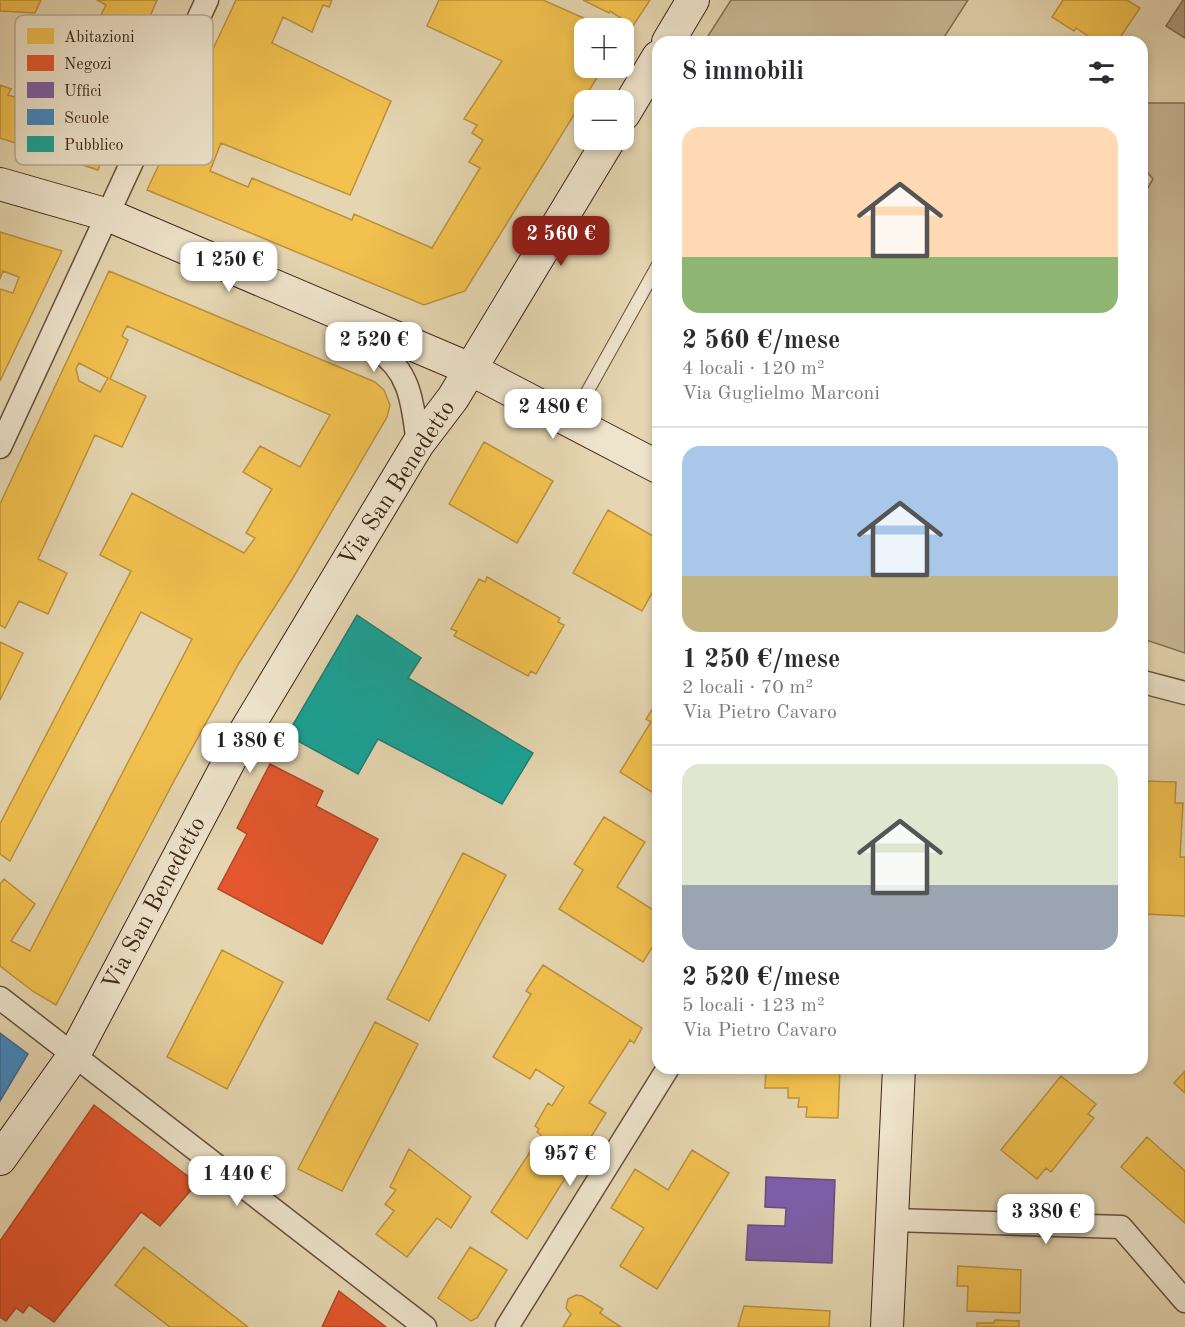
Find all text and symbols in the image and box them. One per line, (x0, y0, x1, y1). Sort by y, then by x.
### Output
legend (15, 15, 213, 165)
map controls (574, 18, 634, 150)
button: + (574, 18, 634, 78)
text: Abitazioni (64, 30, 135, 46)
icon: filters (1085, 56, 1118, 89)
text: Negozi (64, 57, 112, 73)
text: 8 immobili (682, 59, 804, 85)
text: Uffici (64, 84, 102, 100)
button: − (574, 90, 634, 150)
text: Scuole (64, 111, 109, 127)
text: Pubblico (64, 138, 123, 154)
icon: home (846, 166, 954, 274)
pin: 2 560 € (506, 216, 616, 267)
text: 2 560 € (526, 225, 596, 245)
pin: 1 250 € (174, 242, 284, 293)
text: 1 250 € (194, 251, 264, 271)
pin: 2 520 € (319, 322, 429, 373)
text: 2 560 €/mese (682, 328, 840, 354)
text: 2 520 € (339, 331, 409, 351)
text: 4 locali · 120 m² (682, 359, 825, 379)
text: Via Guglielmo Marconi (682, 384, 880, 404)
pin: 2 480 € (498, 389, 608, 440)
street label: Via San Benedetto (335, 397, 461, 571)
text: 2 480 € (518, 398, 588, 418)
icon: home (846, 485, 954, 593)
text: 1 250 €/mese (682, 647, 840, 673)
text: 2 locali · 70 m² (682, 678, 813, 698)
text: Via Pietro Cavaro (682, 703, 837, 723)
pin: 1 380 € (195, 723, 305, 774)
text: 1 380 € (215, 732, 285, 752)
icon: home (846, 803, 954, 911)
street label: Via San Benedetto (99, 813, 211, 995)
text: 2 520 €/mese (682, 965, 840, 991)
text: 5 locali · 123 m² (682, 996, 825, 1016)
text: Via Pietro Cavaro (682, 1021, 837, 1041)
pin: 957 € (528, 1136, 612, 1187)
text: 957 € (544, 1145, 596, 1165)
pin: 1 440 € (182, 1156, 292, 1207)
text: 1 440 € (202, 1165, 272, 1185)
pin: 3 380 € (991, 1194, 1101, 1245)
text: 3 380 € (1011, 1203, 1081, 1223)

